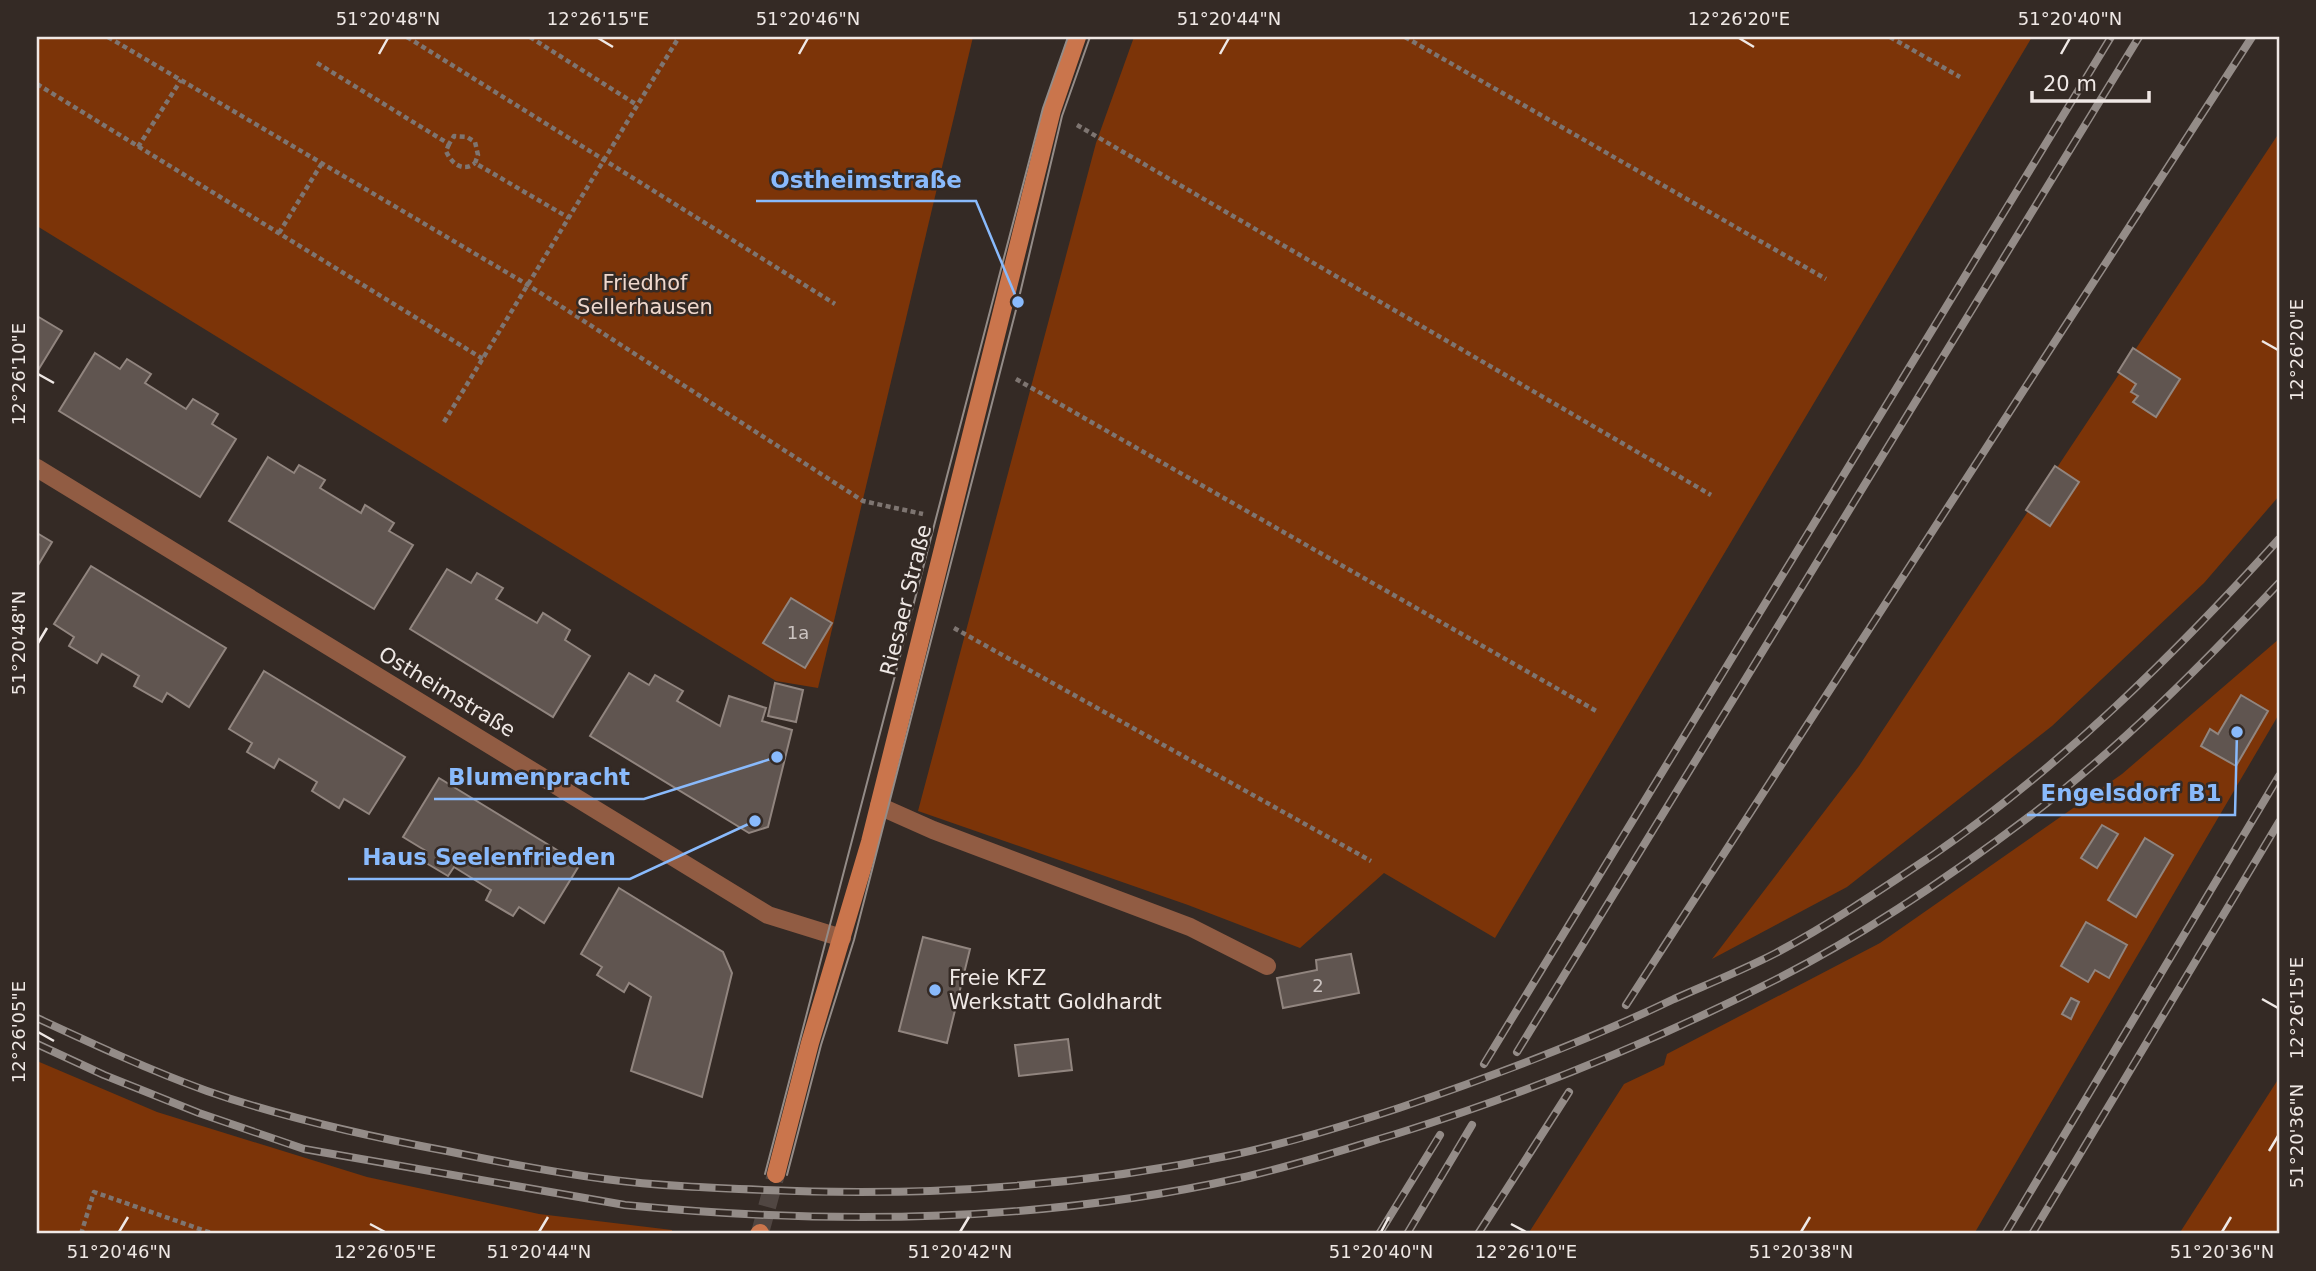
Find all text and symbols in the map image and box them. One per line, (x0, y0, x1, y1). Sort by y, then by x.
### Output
text: 51°20'48"N (336, 8, 440, 29)
text: 12°26'15"E (547, 8, 649, 29)
text: 51°20'46"N (756, 8, 860, 29)
text: 51°20'44"N (1177, 8, 1281, 29)
text: 12°26'20"E (1688, 8, 1790, 29)
text: 51°20'40"N (2018, 8, 2122, 29)
scale bar (2032, 60, 2150, 104)
text: 20 m (2043, 72, 2097, 96)
callout: Ostheimstraße (756, 157, 976, 201)
text: Ostheimstraße (770, 167, 962, 193)
park label: Friedhof Sellerhausen (577, 271, 713, 319)
text: 12°26'20"E (2286, 299, 2307, 401)
text: 12°26'10"E (8, 323, 29, 425)
street label: Riesaer Straße (876, 522, 936, 678)
text: 51°20'48"N (8, 591, 29, 695)
house number: 1a (787, 622, 809, 643)
street label: Ostheimstraße (374, 642, 520, 742)
callout: Blumenpracht (434, 755, 644, 799)
text: Blumenpracht (448, 764, 630, 790)
callout: Engelsdorf B1 (2027, 771, 2235, 815)
text: Engelsdorf B1 (2041, 780, 2221, 806)
callout: Haus Seelenfrieden (348, 835, 630, 879)
text: Haus Seelenfrieden (362, 844, 616, 870)
text: 12°26'15"E (2286, 957, 2307, 1059)
place label: Freie KFZ Werkstatt Goldhardt (949, 966, 1162, 1014)
house number: 2 (1312, 975, 1324, 996)
text: 12°26'05"E (8, 981, 29, 1083)
marker: Freie KFZ Werkstatt Goldhardt (927, 982, 943, 998)
text: 51°20'36"N (2286, 1084, 2307, 1188)
text: 51°20'46"N (67, 1241, 171, 1262)
text: 12°26'05"E (334, 1241, 436, 1262)
text: 51°20'44"N (487, 1241, 591, 1262)
text: 51°20'42"N (908, 1241, 1012, 1262)
text: 51°20'40"N (1329, 1241, 1433, 1262)
text: 12°26'10"E (1475, 1241, 1577, 1262)
text: 51°20'38"N (1749, 1241, 1853, 1262)
text: 51°20'36"N (2170, 1241, 2274, 1262)

